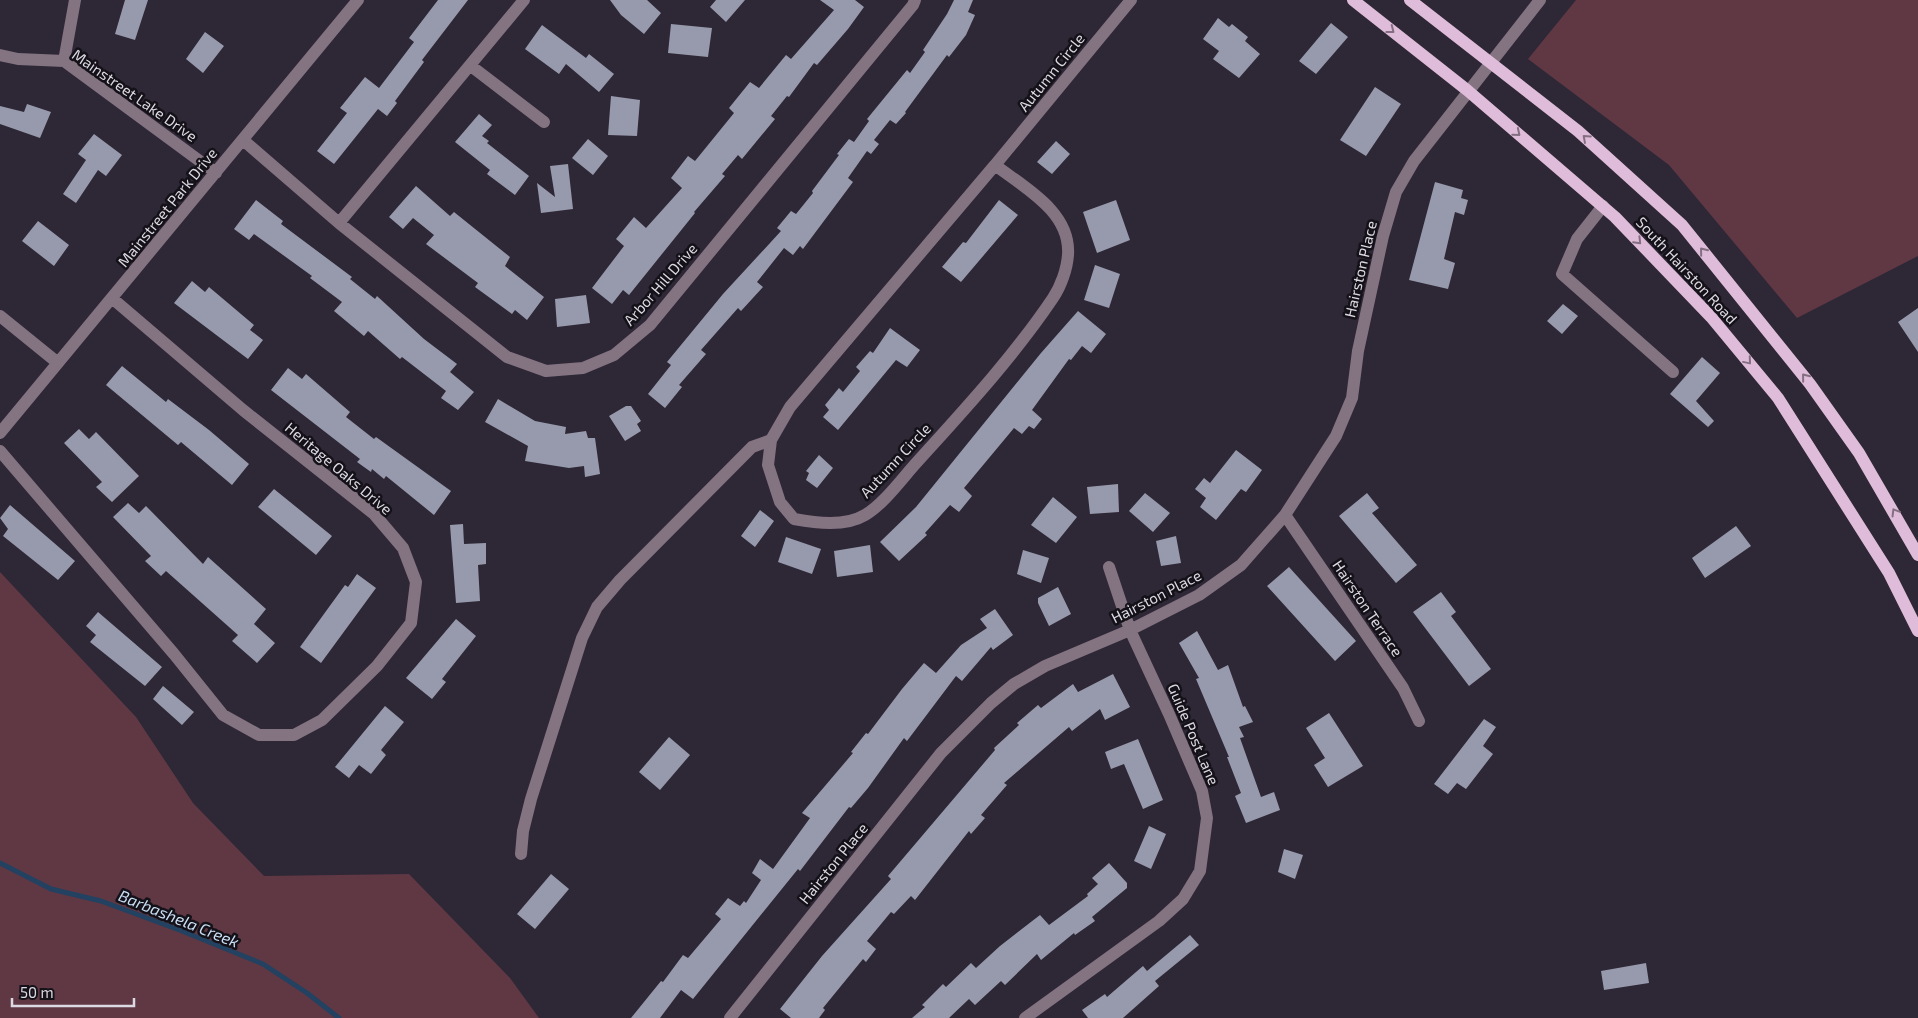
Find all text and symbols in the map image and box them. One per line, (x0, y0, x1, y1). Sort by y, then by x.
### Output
one-way arrow (1385, 25, 1394, 33)
street label: Autumn Circle (1014, 29, 1088, 115)
street label: Mainstreet Lake Drive (69, 45, 201, 145)
one-way arrow (1511, 127, 1520, 136)
one-way arrow (1583, 135, 1592, 144)
street label: Mainstreet Park Drive (114, 144, 220, 270)
street label: South Hairston Road (1633, 213, 1741, 327)
street label: Hairston Place (1340, 219, 1380, 319)
one-way arrow (1632, 235, 1641, 244)
street label: Arbor Hill Drive (620, 239, 700, 329)
one-way arrow (1700, 248, 1708, 257)
one-way arrow (1742, 355, 1750, 364)
one-way arrow (1802, 374, 1810, 383)
street label: Heritage Oaks Drive (282, 418, 396, 518)
street label: Autumn Circle (856, 419, 934, 501)
one-way arrow (1891, 509, 1901, 518)
street label: Hairston Terrace (1329, 556, 1407, 660)
street label: Hairston Place (1108, 566, 1204, 626)
street label: Guide Post Lane (1165, 681, 1223, 787)
street label: Hairston Place (795, 819, 871, 907)
water label: Barbashela Creek (116, 885, 242, 951)
scale bar (12, 976, 135, 1008)
text: 50 m (20, 983, 54, 1001)

